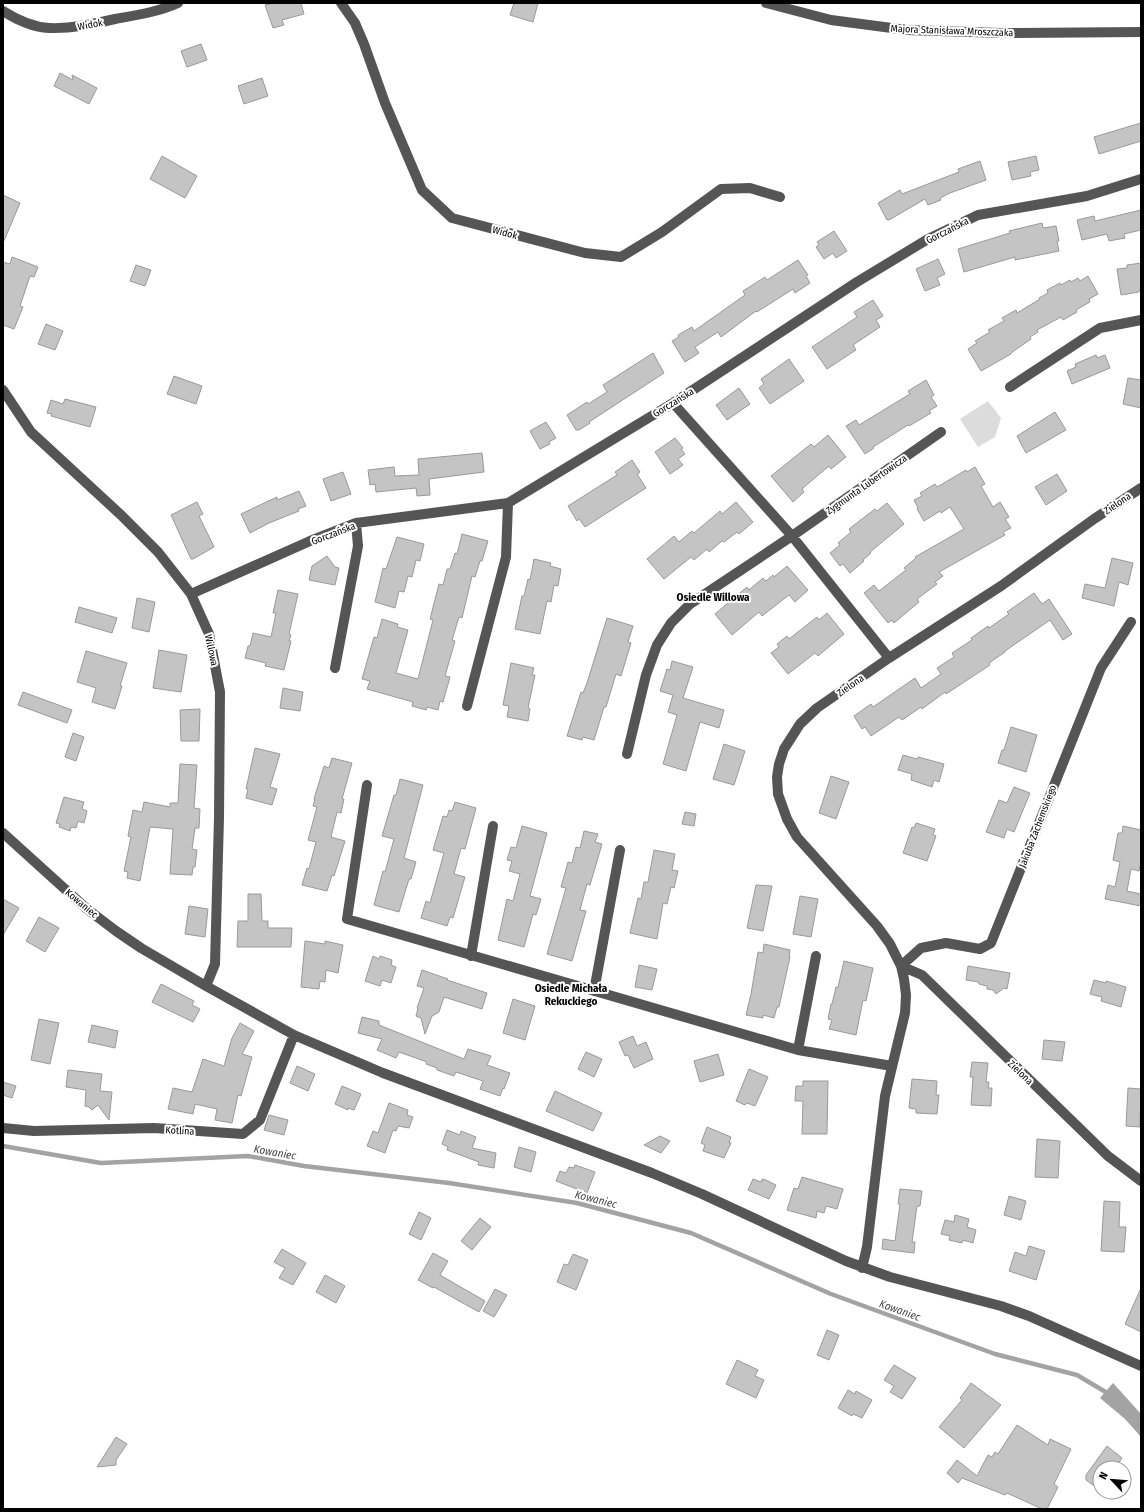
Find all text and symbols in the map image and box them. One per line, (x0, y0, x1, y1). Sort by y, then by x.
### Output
street label: Widok (77, 17, 104, 33)
street label: Majora Stanisława Mroszczaka (890, 23, 1014, 39)
street label: Gorczańska (924, 214, 971, 247)
street label: Widok (491, 224, 519, 242)
street label: Gorczańska (650, 385, 696, 420)
street label: Zygmunta Lubertowicza (824, 452, 909, 517)
street label: Zielona (1102, 490, 1134, 517)
street label: Gorczańska (309, 519, 357, 548)
district label: Osiedle Willowa (677, 591, 750, 604)
street label: Willowa (202, 633, 220, 667)
street label: Zielona (835, 672, 866, 699)
street label: Jakuba Zachemskiego (1017, 783, 1059, 869)
street label: Kowaniec (63, 887, 101, 921)
district label: Osiedle Michała Rekuckiego (535, 982, 608, 1008)
street label: Zielona (1005, 1058, 1035, 1088)
street label: Kotlina (165, 1124, 195, 1138)
water label: Kowaniec (253, 1142, 297, 1163)
water label: Kowaniec (574, 1188, 618, 1211)
water label: Kowaniec (878, 1297, 922, 1324)
north arrow (1092, 1460, 1132, 1500)
text: N (1096, 1470, 1111, 1482)

